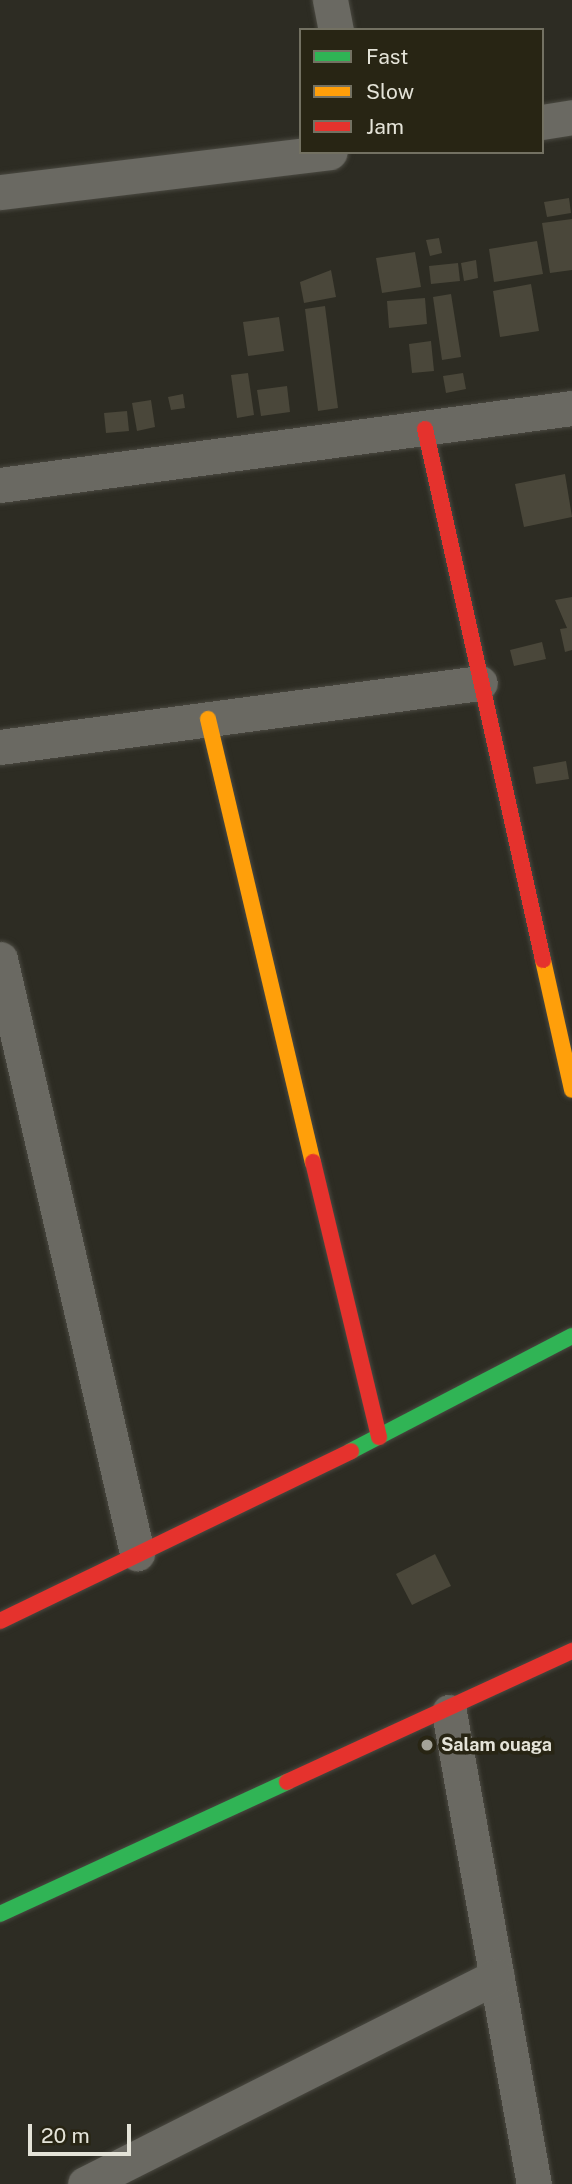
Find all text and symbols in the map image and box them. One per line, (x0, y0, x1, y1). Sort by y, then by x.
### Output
legend (299, 28, 544, 154)
text: Fast (366, 44, 408, 69)
text: Slow (366, 79, 414, 104)
text: Jam (366, 114, 404, 139)
place label: Salam ouaga (441, 1734, 552, 1756)
marker: Salam ouaga (419, 1737, 435, 1753)
scale bar (32, 2110, 135, 2154)
text: 20 m (41, 2123, 90, 2148)

